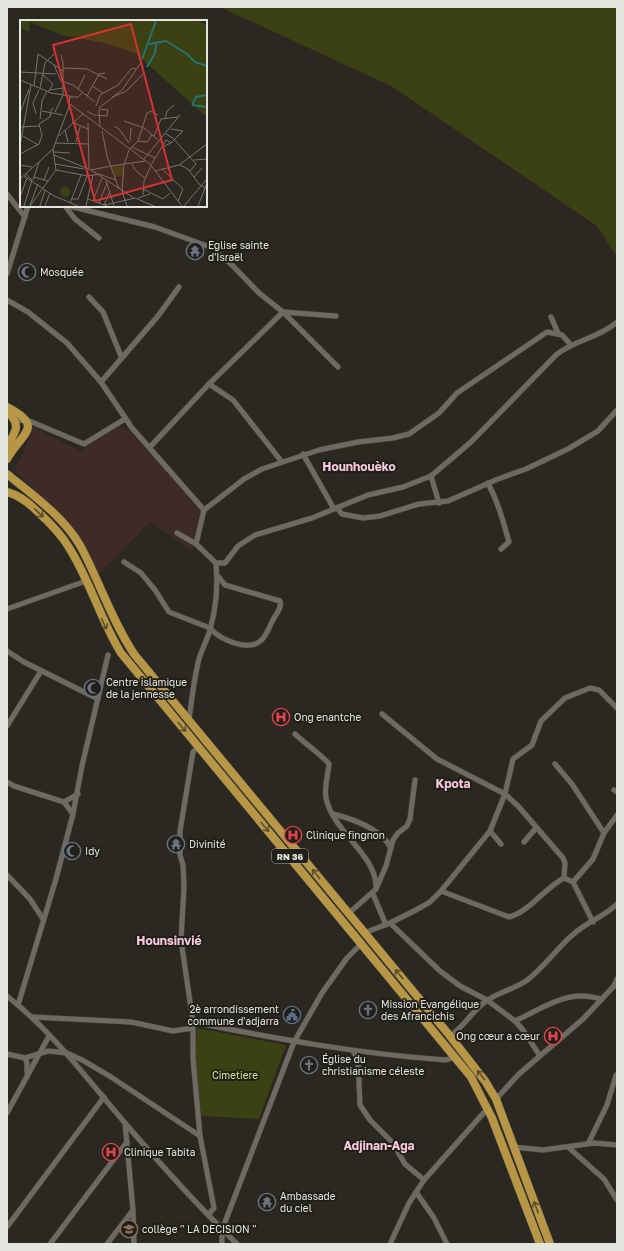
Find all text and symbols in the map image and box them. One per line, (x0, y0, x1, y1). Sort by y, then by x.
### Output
inset map (20, 20, 207, 207)
place label: Eglise sainte d'Israël (208, 239, 269, 263)
temple icon: Eglise sainte d'Israël (185, 241, 205, 261)
mosque icon: Mosquée (17, 262, 37, 282)
place label: Mosquée (40, 266, 84, 278)
district label: Hounhouèko (322, 459, 396, 474)
one-way arrow (34, 508, 44, 518)
one-way arrow (101, 617, 109, 629)
place label: Centre islamique de la jennesse (106, 676, 187, 700)
mosque icon: Centre islamique de la jennesse (83, 678, 103, 698)
hospital icon: Ong enantche (271, 707, 291, 727)
place label: Ong enantche (294, 711, 361, 723)
one-way arrow (177, 722, 186, 733)
district label: Kpota (436, 776, 471, 791)
one-way arrow (261, 822, 270, 832)
hospital icon: Clinique fingnon (283, 825, 303, 845)
place label: Clinique fingnon (306, 829, 385, 841)
temple icon: Divinité (166, 834, 186, 854)
place label: Divinité (189, 838, 226, 850)
mosque icon: Idy (62, 841, 82, 861)
place label: Idy (85, 845, 100, 857)
road number: RN 36 (272, 849, 308, 863)
one-way arrow (312, 869, 320, 880)
district label: Hounsinvié (136, 933, 202, 948)
one-way arrow (395, 969, 403, 980)
place label: Mission Evangélique des Afrancichis (381, 998, 479, 1022)
church icon: Mission Evangélique des Afrancichis (358, 1000, 378, 1020)
place label: 2è arrondissement commune d'adjarra (188, 1003, 279, 1027)
public building icon: 2è arrondissement commune d'adjarra (282, 1005, 302, 1025)
hospital icon: Ong cœur a cœur (543, 1026, 563, 1046)
place label: Ong cœur a cœur (456, 1030, 540, 1042)
place label: Église du christianisme céleste (322, 1053, 425, 1077)
church icon: Église du christianisme céleste (299, 1055, 319, 1075)
park label: Cimetiere (212, 1069, 258, 1081)
one-way arrow (476, 1070, 485, 1081)
district label: Adjinan-Aga (343, 1138, 415, 1153)
hospital icon: Clinique Tabita (101, 1142, 121, 1162)
place label: Clinique Tabita (124, 1146, 195, 1158)
place label: Ambassade du ciel (280, 1190, 336, 1214)
temple icon: Ambassade du ciel (257, 1192, 277, 1212)
one-way arrow (532, 1202, 540, 1214)
school or university icon: collège '' LA DECISION '' (119, 1219, 139, 1239)
place label: collège '' LA DECISION '' (142, 1223, 257, 1235)

